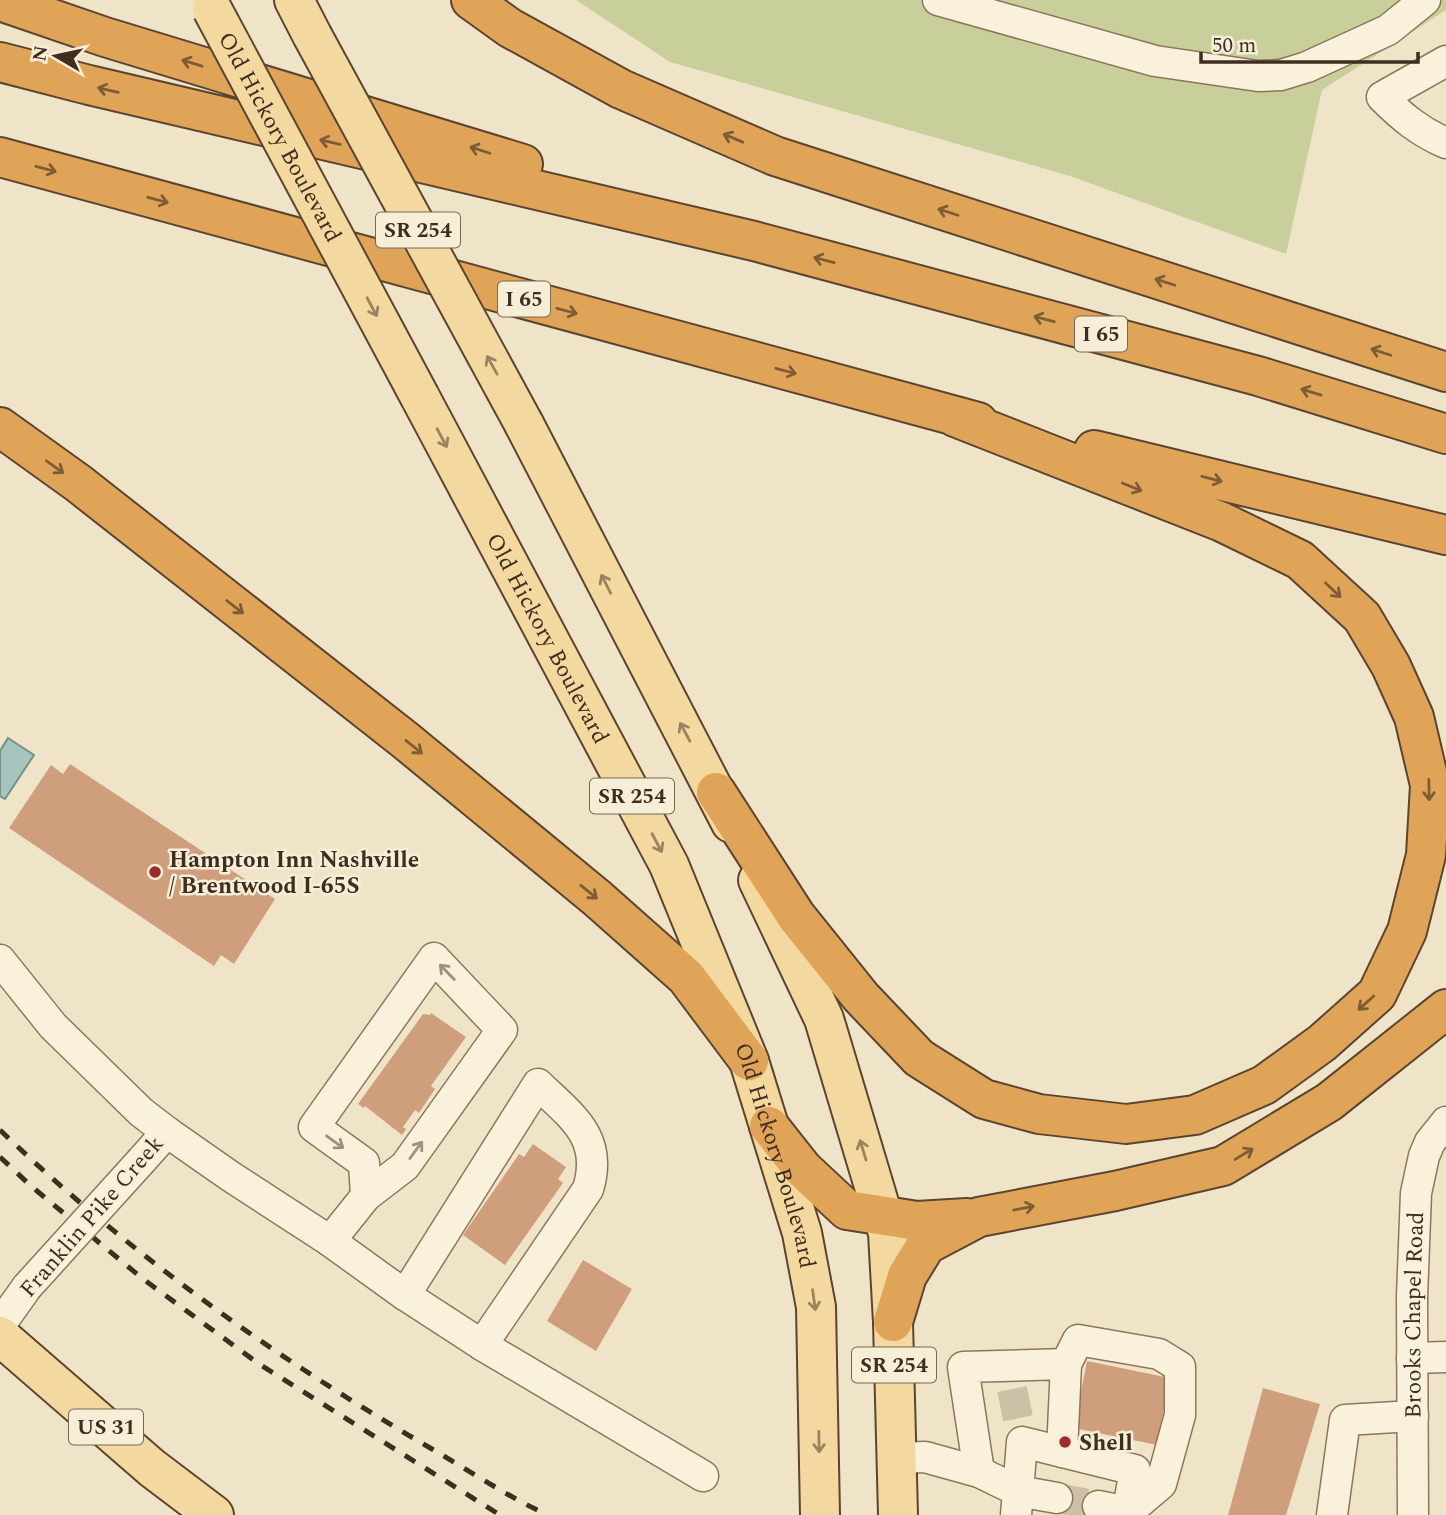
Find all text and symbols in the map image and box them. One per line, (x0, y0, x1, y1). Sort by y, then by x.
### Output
north arrow (21, 21, 91, 91)
scale bar (1201, 21, 1418, 65)
street label: Old Hickory Boulevard (208, 26, 350, 249)
text: 50 m (1212, 30, 1256, 62)
text: N (25, 44, 56, 64)
one-way arrow (181, 55, 203, 68)
one-way arrow (97, 83, 120, 96)
one-way arrow (723, 130, 744, 143)
one-way arrow (319, 135, 341, 148)
one-way arrow (469, 143, 491, 155)
one-way arrow (35, 164, 57, 177)
one-way arrow (146, 194, 169, 207)
one-way arrow (937, 204, 959, 217)
road number: SR 254 (376, 212, 460, 247)
one-way arrow (813, 253, 836, 266)
one-way arrow (1154, 274, 1176, 287)
road number: I 65 (498, 282, 550, 316)
one-way arrow (365, 296, 379, 316)
one-way arrow (555, 305, 577, 318)
one-way arrow (1033, 312, 1056, 325)
road number: I 65 (1075, 316, 1127, 352)
one-way arrow (1370, 344, 1392, 357)
one-way arrow (485, 355, 499, 375)
one-way arrow (775, 365, 797, 378)
one-way arrow (1300, 385, 1322, 398)
one-way arrow (435, 428, 449, 448)
one-way arrow (45, 460, 64, 474)
one-way arrow (1200, 473, 1223, 486)
one-way arrow (1121, 481, 1143, 494)
street label: Old Hickory Boulevard (476, 527, 617, 751)
one-way arrow (599, 574, 613, 595)
one-way arrow (1324, 582, 1342, 598)
one-way arrow (225, 599, 244, 614)
one-way arrow (677, 722, 691, 743)
one-way arrow (404, 739, 422, 755)
road number: SR 254 (590, 778, 674, 814)
one-way arrow (1422, 778, 1436, 801)
one-way arrow (651, 832, 664, 853)
place label: Hampton Inn Nashville / Brentwood I-65S (169, 843, 419, 904)
marker: Hampton Inn Nashville / Brentwood I-65S (147, 864, 163, 880)
one-way arrow (580, 884, 598, 900)
one-way arrow (439, 964, 456, 981)
one-way arrow (1358, 995, 1375, 1012)
street label: Old Hickory Boulevard (724, 1037, 824, 1271)
street label: Franklin Pike Creek (12, 1128, 173, 1306)
one-way arrow (325, 1135, 344, 1149)
one-way arrow (856, 1139, 869, 1161)
one-way arrow (409, 1141, 423, 1160)
one-way arrow (1233, 1146, 1253, 1160)
one-way arrow (1012, 1201, 1035, 1215)
street label: Brooks Chapel Road (1396, 1211, 1434, 1419)
one-way arrow (808, 1288, 821, 1311)
road number: SR 254 (852, 1348, 936, 1382)
road number: US 31 (69, 1410, 143, 1444)
place label: Shell (1079, 1426, 1133, 1461)
one-way arrow (812, 1431, 825, 1454)
marker: Shell (1057, 1434, 1073, 1450)

